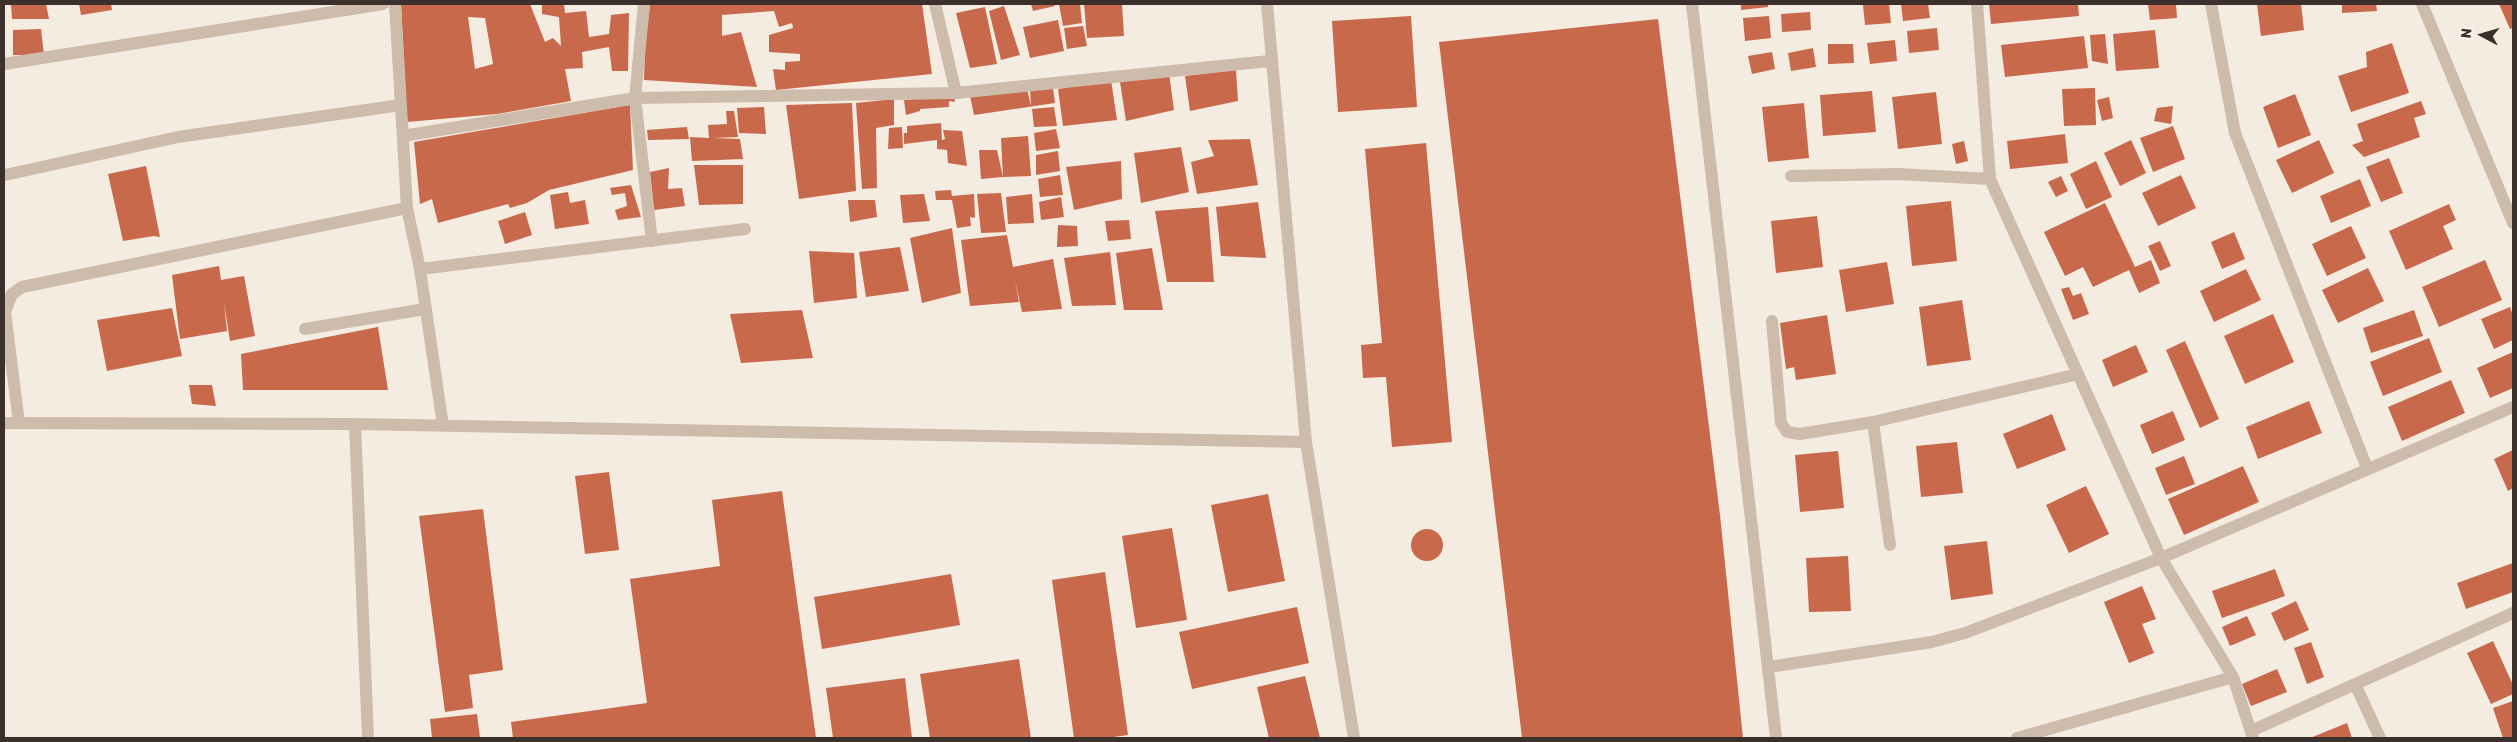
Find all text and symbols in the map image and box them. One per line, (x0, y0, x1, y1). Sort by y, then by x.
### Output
north arrow (2457, 10, 2507, 60)
text: N (2458, 27, 2476, 39)

